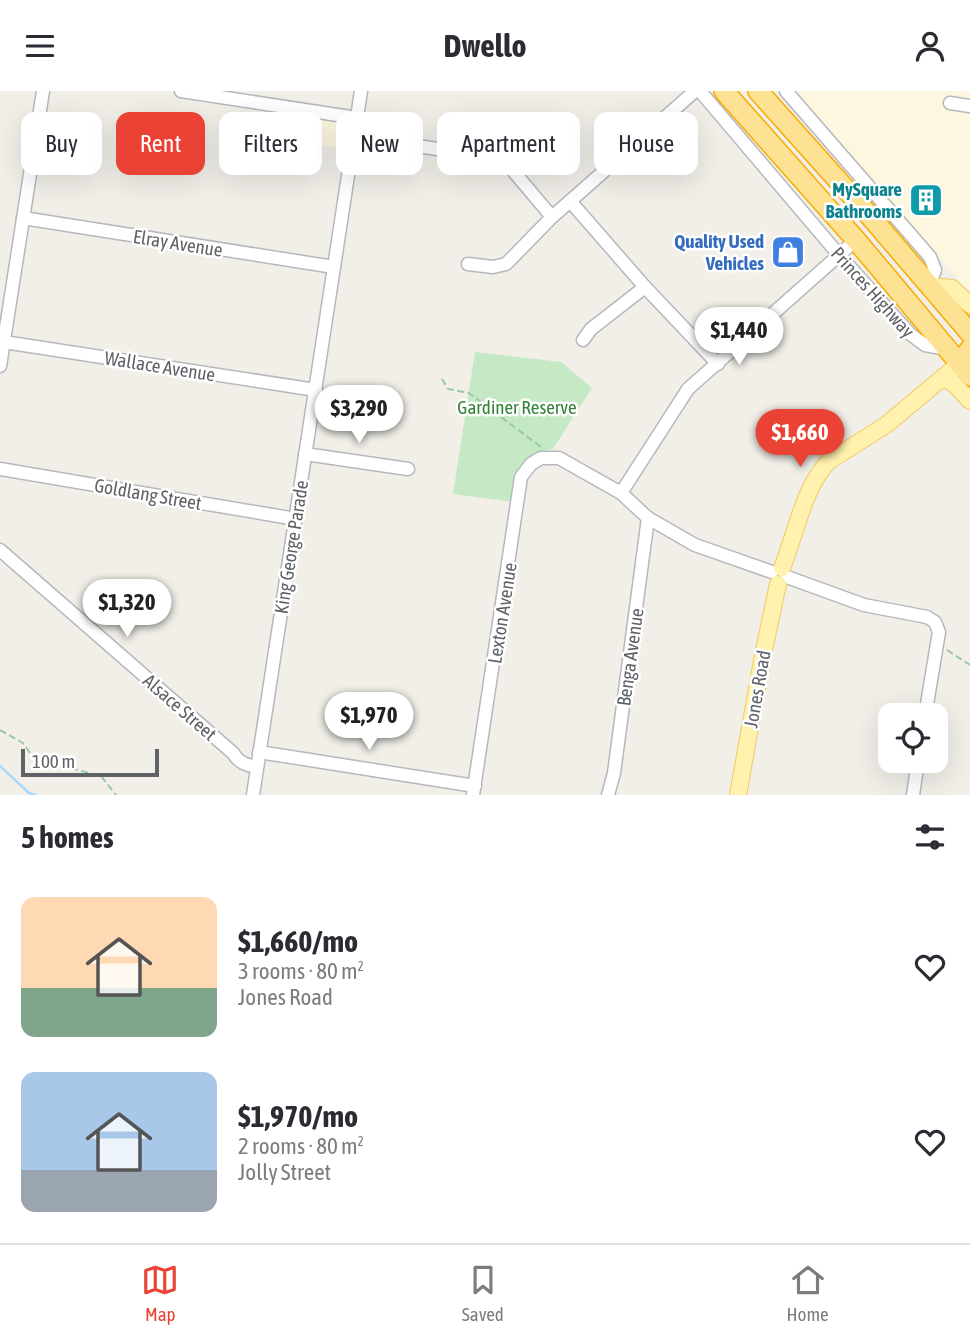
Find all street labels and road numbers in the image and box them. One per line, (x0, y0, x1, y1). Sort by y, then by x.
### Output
street label: Elray Avenue (132, 225, 224, 261)
street label: Princes Highway (827, 242, 919, 342)
street label: Wallace Avenue (103, 346, 217, 386)
street label: Goldlang Street (93, 474, 203, 514)
street label: King George Parade (270, 479, 312, 615)
street label: Lexton Avenue (483, 561, 521, 665)
street label: Benga Avenue (612, 607, 648, 707)
street label: Jones Road (739, 648, 775, 730)
street label: Alsace Street (139, 669, 221, 745)

